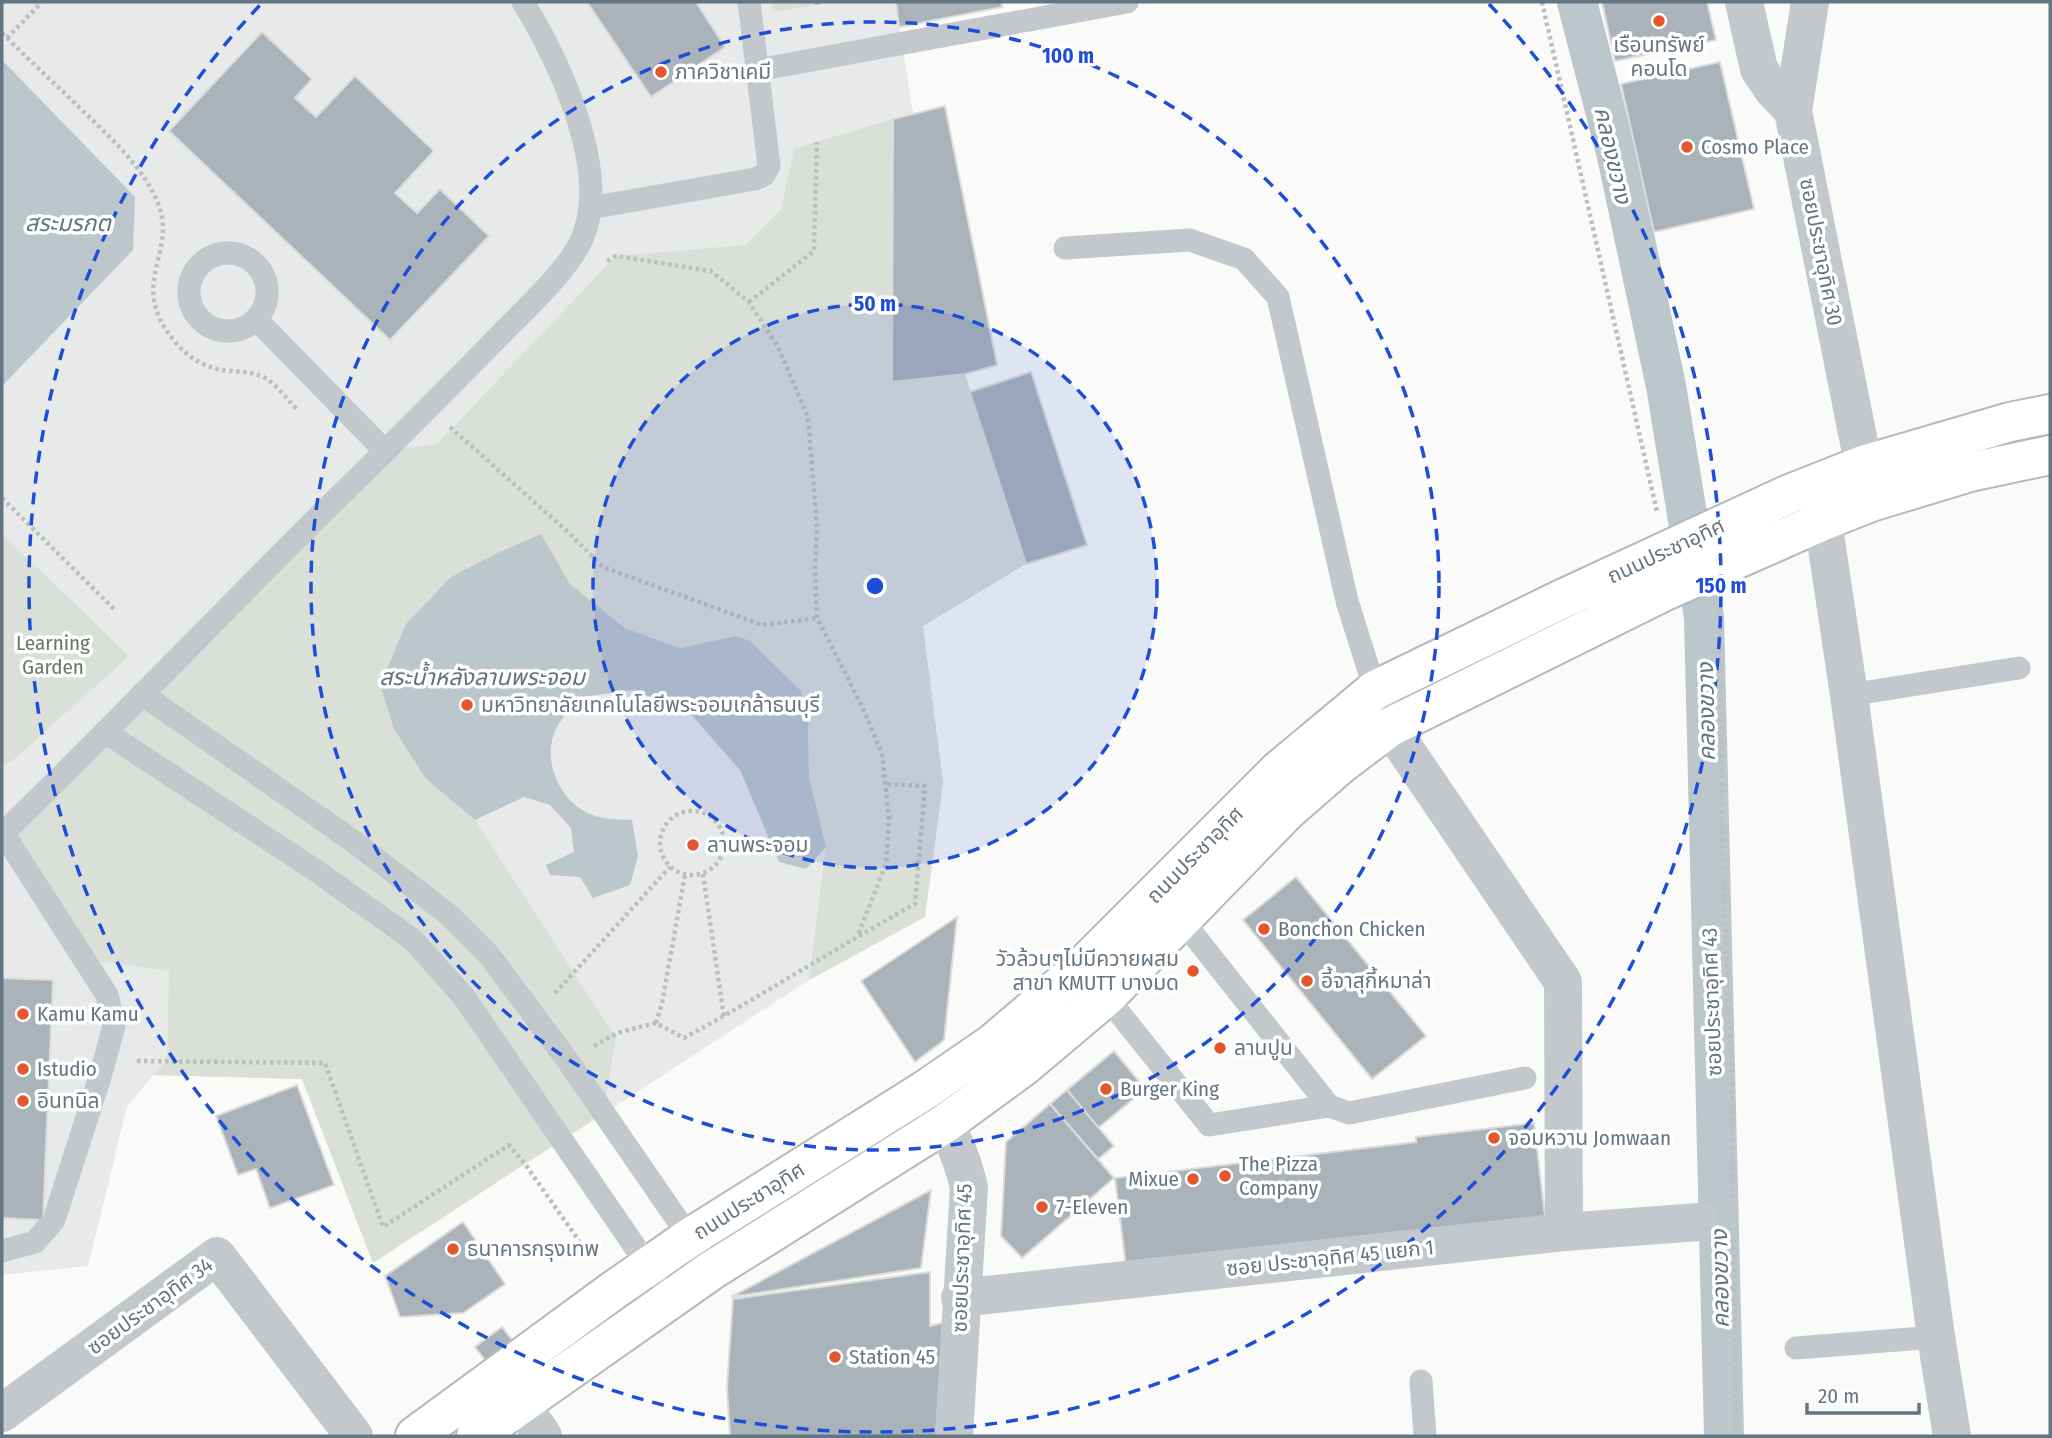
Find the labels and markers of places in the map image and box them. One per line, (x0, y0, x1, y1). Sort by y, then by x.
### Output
marker: เรือนทรัพย์ คอนโด (1651, 13, 1667, 29)
place label: เรือนทรัพย์ คอนโด (1613, 32, 1705, 82)
place label: ภาควิชาเคมี (675, 59, 771, 85)
marker: ภาควิชาเคมี (653, 64, 669, 80)
place label: Cosmo Place (1701, 134, 1809, 160)
marker: Cosmo Place (1679, 139, 1695, 155)
centre of rings (863, 574, 887, 598)
place label: มหาวิทยาลัยเทคโนโลยีพระจอมเกล้าธนบุรี (481, 692, 820, 718)
marker: มหาวิทยาลัยเทคโนโลยีพระจอมเกล้าธนบุรี (459, 697, 475, 713)
place label: ลานพระจอม (707, 832, 808, 858)
marker: ลานพระจอม (685, 837, 701, 853)
place label: Bonchon Chicken (1278, 916, 1426, 942)
marker: Bonchon Chicken (1256, 921, 1272, 937)
place label: วัวล้วนๆไม่มีควายผสม สาขา KMUTT บางมด (996, 946, 1179, 996)
marker: วัวล้วนๆไม่มีควายผสม สาขา KMUTT บางมด (1185, 963, 1201, 979)
place label: อี้จาสุกี้หมาล่า (1321, 966, 1432, 994)
marker: อี้จาสุกี้หมาล่า (1299, 973, 1315, 989)
place label: Kamu Kamu (37, 1001, 139, 1027)
marker: Kamu Kamu (15, 1006, 31, 1022)
place label: ลานปูน (1234, 1035, 1293, 1061)
marker: ลานปูน (1212, 1040, 1228, 1056)
place label: Istudio (37, 1056, 97, 1082)
marker: Istudio (15, 1061, 31, 1077)
place label: Burger King (1120, 1076, 1219, 1102)
marker: Burger King (1098, 1081, 1114, 1097)
place label: อินทนิล (37, 1088, 100, 1114)
marker: อินทนิล (15, 1093, 31, 1109)
place label: จอมหวาน Jomwaan (1508, 1125, 1671, 1151)
marker: จอมหวาน Jomwaan (1486, 1130, 1502, 1146)
place label: The Pizza Company (1239, 1151, 1319, 1201)
place label: Mixue (1128, 1166, 1179, 1192)
marker: The Pizza Company (1217, 1168, 1233, 1184)
marker: Mixue (1185, 1171, 1201, 1187)
place label: 7-Eleven (1056, 1194, 1128, 1220)
marker: 7-Eleven (1034, 1199, 1050, 1215)
place label: ธนาคารกรุงเทพ (467, 1236, 599, 1262)
marker: ธนาคารกรุงเทพ (445, 1241, 461, 1257)
place label: Station 45 (849, 1344, 935, 1370)
marker: Station 45 (827, 1349, 843, 1365)

